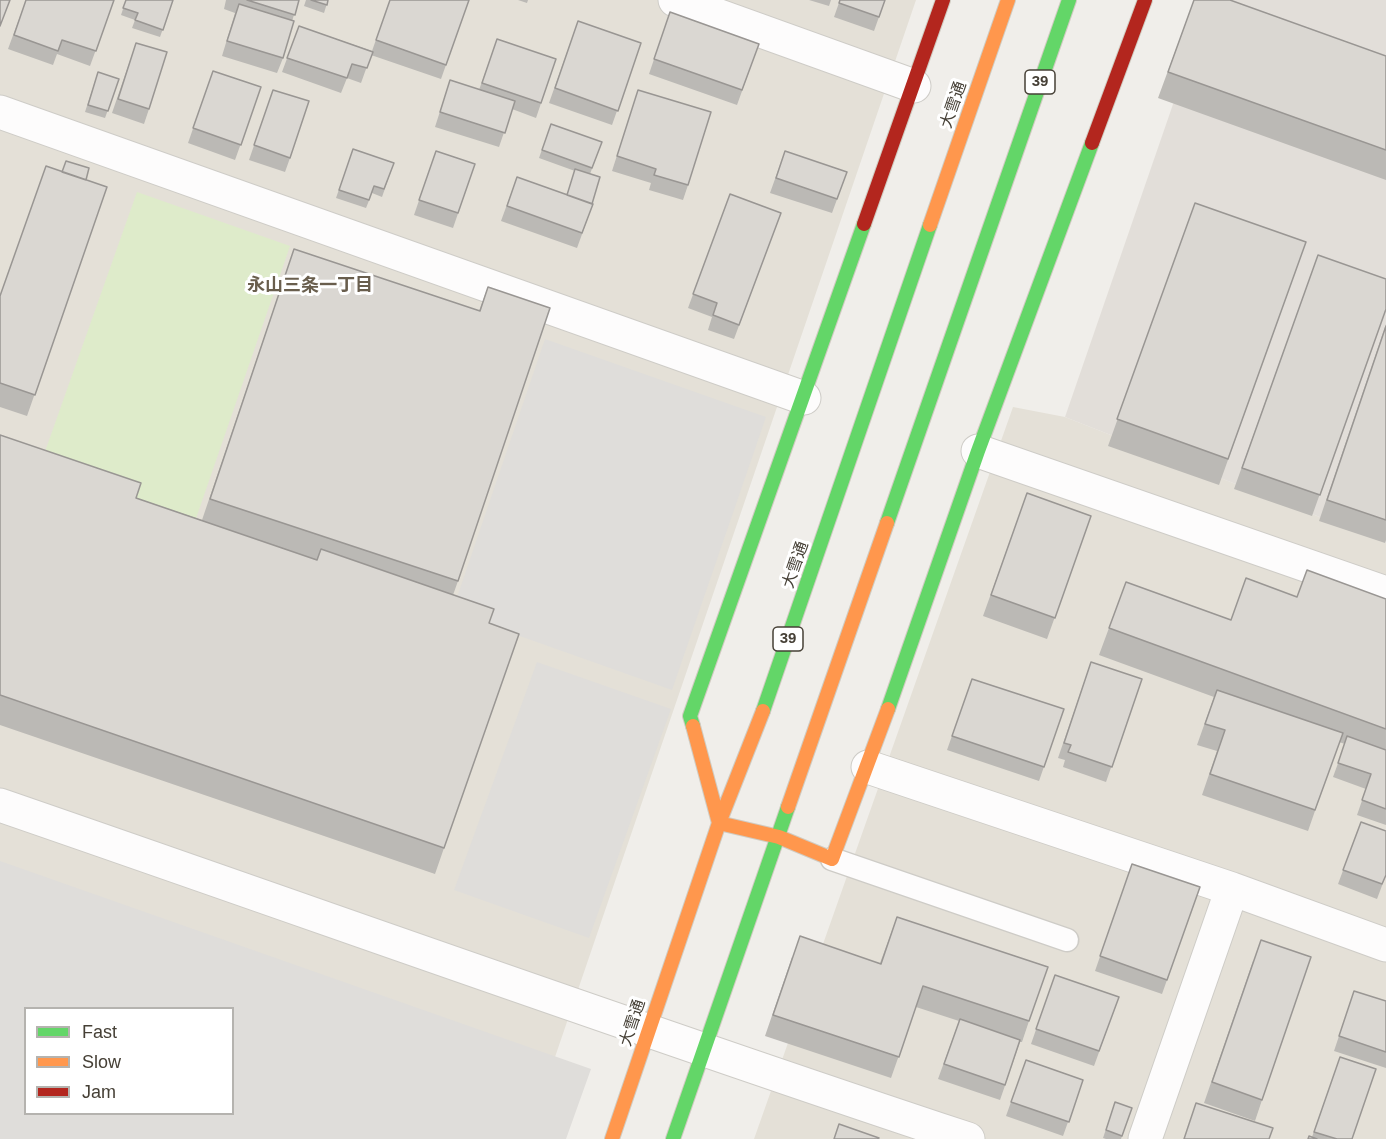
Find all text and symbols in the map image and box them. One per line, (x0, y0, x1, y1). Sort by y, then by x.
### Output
road number: 39 (1025, 70, 1055, 94)
street label: 大雪通 (937, 79, 971, 131)
district label: 永山三条一丁目 (247, 275, 373, 297)
street label: 大雪通 (779, 539, 813, 591)
road number: 39 (773, 627, 803, 651)
street label: 大雪通 (616, 997, 650, 1049)
legend (24, 1007, 234, 1115)
text: Fast (82, 1022, 117, 1042)
text: Slow (82, 1052, 121, 1072)
text: Jam (82, 1082, 116, 1102)

